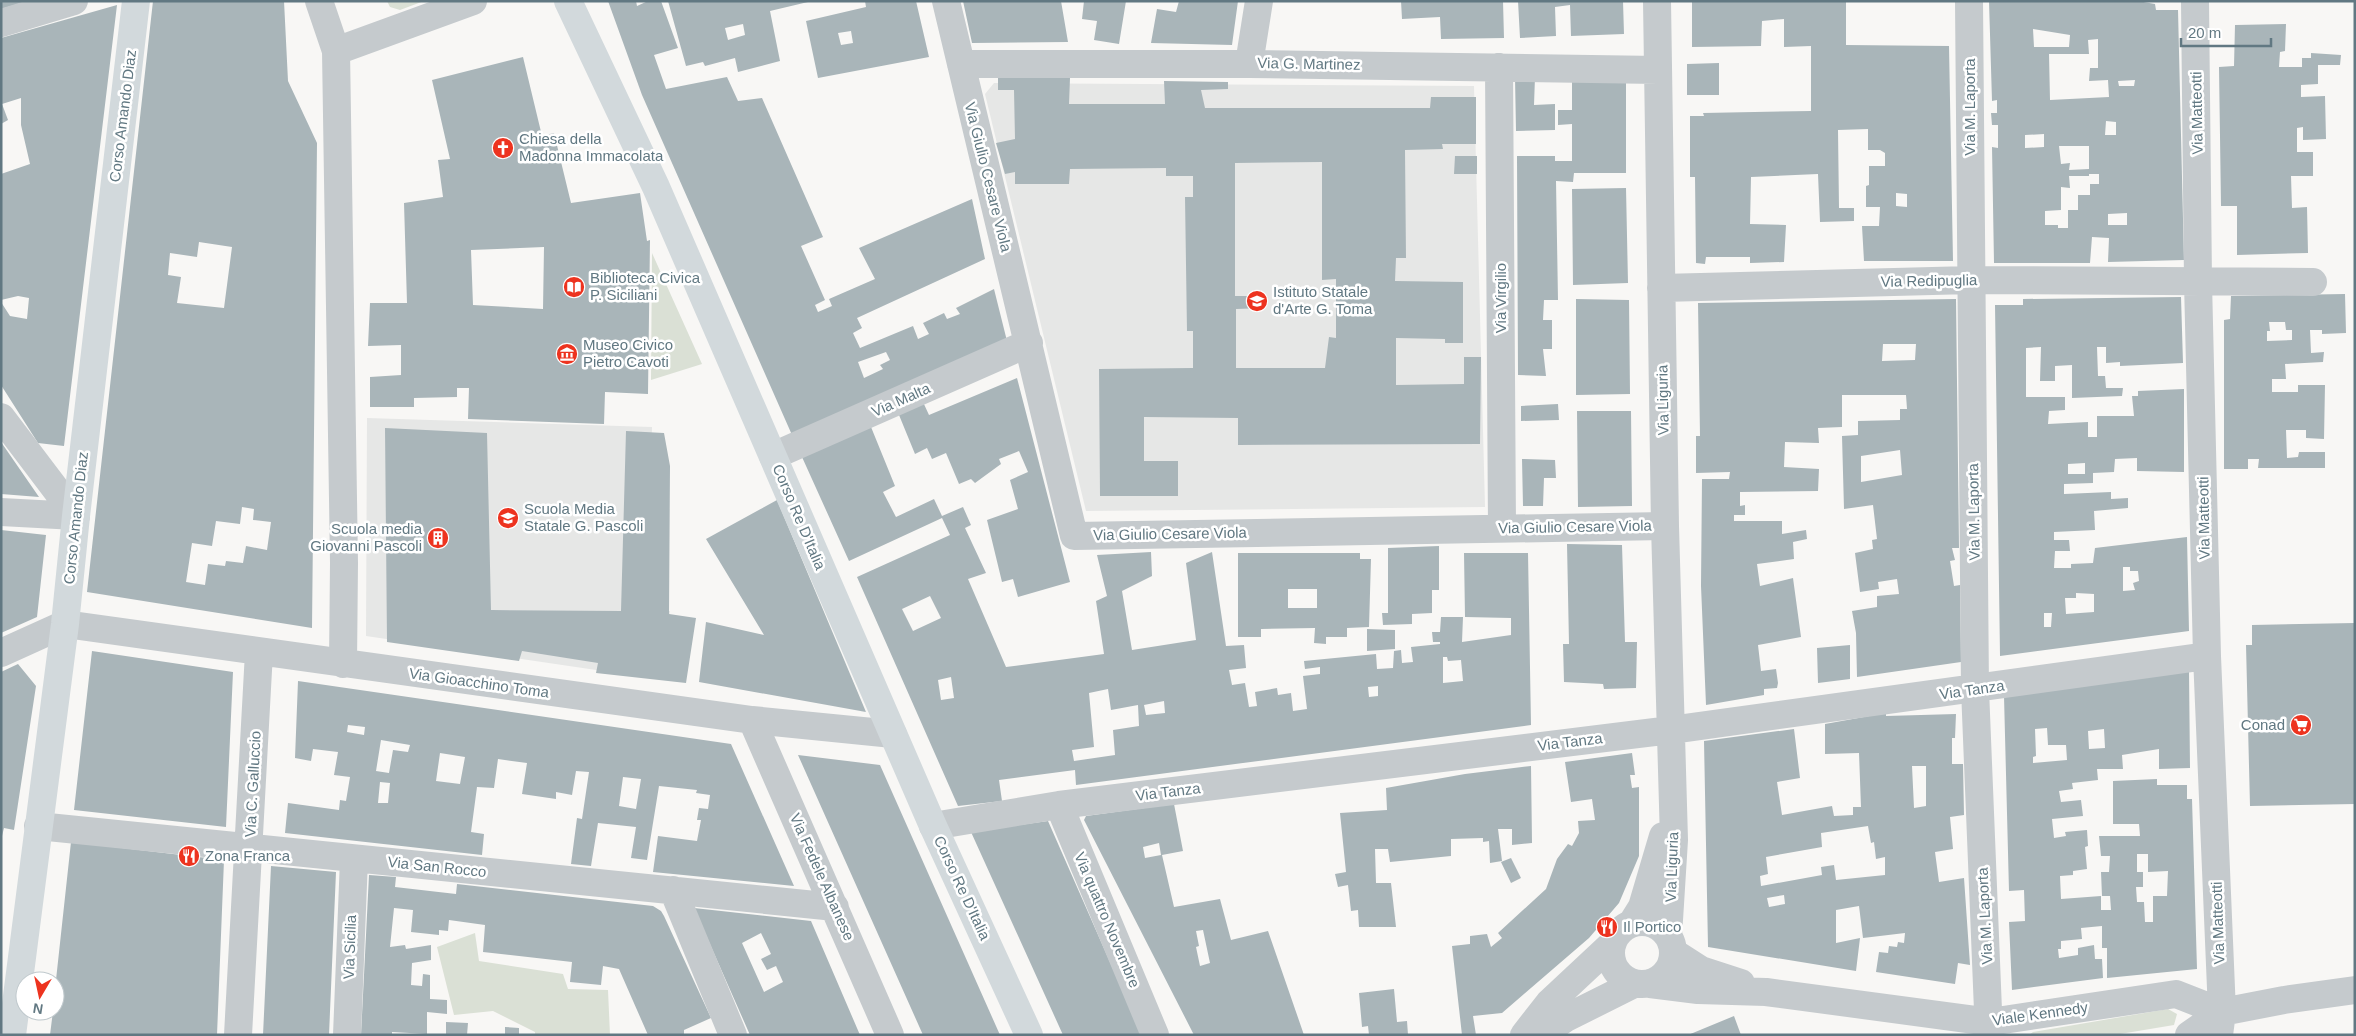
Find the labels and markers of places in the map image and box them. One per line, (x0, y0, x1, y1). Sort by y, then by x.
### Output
place label: Chiesa della Madonna Immacolata (519, 130, 664, 164)
church icon: Chiesa della Madonna Immacolata (491, 136, 515, 160)
place label: Biblioteca Civica P. Siciliani (590, 269, 701, 303)
library icon: Biblioteca Civica P. Siciliani (562, 275, 586, 299)
place label: Istituto Statale d'Arte G. Toma (1273, 283, 1373, 317)
school or university icon: Istituto Statale d'Arte G. Toma (1245, 289, 1269, 313)
place label: Museo Civico Pietro Cavoti (583, 336, 673, 370)
museum icon: Museo Civico Pietro Cavoti (555, 342, 579, 366)
place label: Scuola Media Statale G. Pascoli (524, 500, 643, 534)
school or university icon: Scuola Media Statale G. Pascoli (496, 506, 520, 530)
place label: Scuola media Giovanni Pascoli (310, 520, 423, 554)
building icon: Scuola media Giovanni Pascoli (426, 526, 450, 550)
supermarket icon: Conad (2289, 713, 2313, 737)
place label: Conad (2241, 716, 2285, 733)
restaurant icon: Zona Franca (177, 844, 201, 868)
place label: Zona Franca (205, 847, 291, 864)
restaurant icon: Il Portico (1595, 915, 1619, 939)
place label: Il Portico (1623, 918, 1681, 935)

